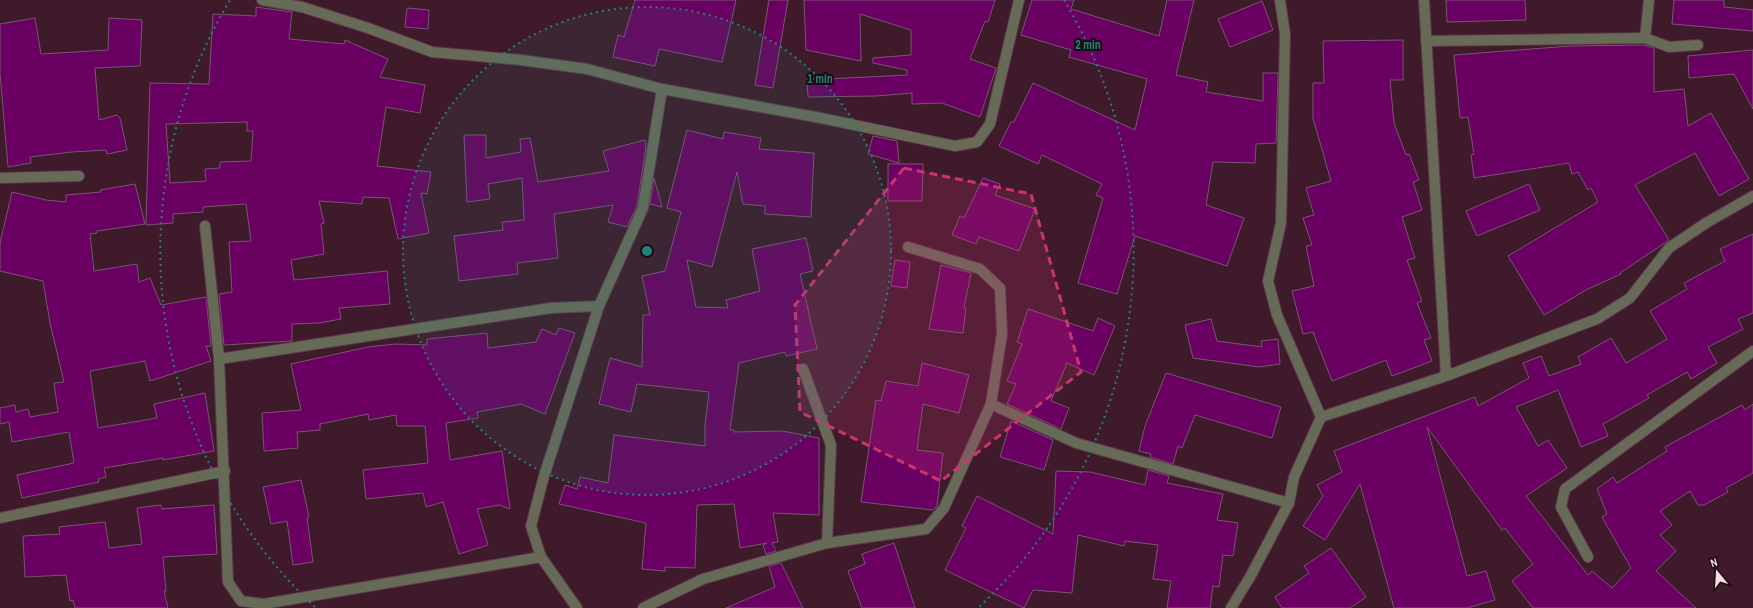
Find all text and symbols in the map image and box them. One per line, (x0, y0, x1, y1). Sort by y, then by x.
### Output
text: 2 min (1075, 37, 1101, 53)
text: 1 min (807, 71, 833, 87)
centre of rings (640, 244, 654, 258)
north arrow (1697, 552, 1737, 592)
text: N (1709, 555, 1719, 570)

